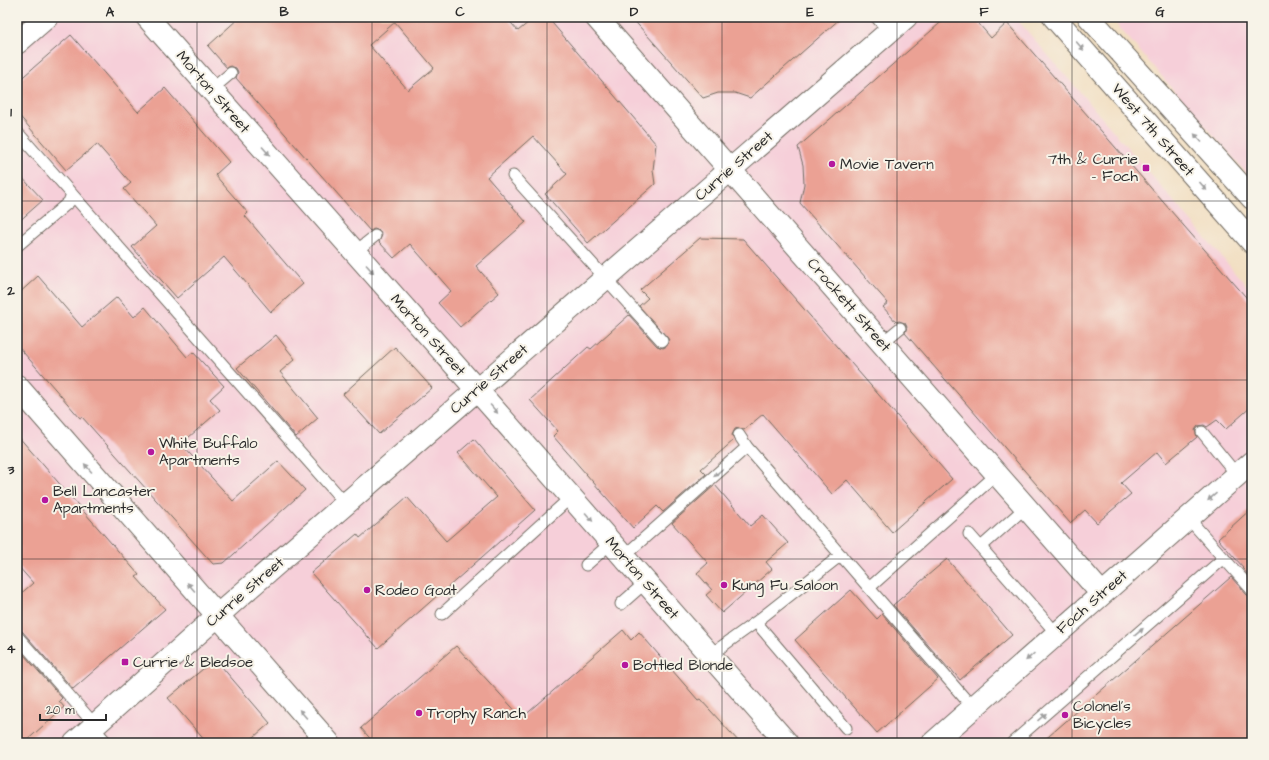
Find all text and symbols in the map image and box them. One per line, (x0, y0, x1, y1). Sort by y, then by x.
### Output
text: A (106, 3, 115, 21)
text: B (279, 3, 289, 21)
text: C (455, 3, 465, 21)
text: D (630, 3, 639, 21)
text: E (806, 3, 814, 21)
text: F (979, 3, 989, 21)
text: G (1155, 3, 1165, 21)
one-way arrow (1075, 42, 1084, 51)
street label: Morton Street (171, 46, 255, 138)
street label: West 7th Street (1107, 79, 1199, 181)
text: 1 (10, 103, 12, 121)
street label: Currie Street (690, 126, 778, 206)
one-way arrow (1193, 133, 1203, 143)
one-way arrow (261, 146, 270, 156)
place label: 7th & Currie - Foch (1048, 149, 1139, 187)
place label: Movie Tavern (840, 154, 934, 175)
marker: Movie Tavern (827, 159, 837, 169)
marker: 7th & Currie - Foch (1141, 163, 1151, 173)
one-way arrow (1198, 181, 1207, 191)
street label: Crockett Street (802, 253, 896, 357)
one-way arrow (366, 264, 375, 275)
text: 2 (6, 282, 15, 300)
street label: Morton Street (386, 290, 470, 380)
street label: Currie Street (445, 339, 533, 419)
one-way arrow (489, 403, 498, 414)
place label: White Buffalo Apartments (159, 433, 258, 471)
marker: White Buffalo Apartments (146, 447, 156, 457)
text: 3 (7, 461, 15, 479)
one-way arrow (83, 462, 92, 473)
one-way arrow (713, 468, 723, 478)
place label: Bell Lancaster Apartments (53, 481, 155, 519)
one-way arrow (1207, 493, 1217, 502)
marker: Bell Lancaster Apartments (40, 495, 50, 505)
one-way arrow (584, 512, 593, 522)
street label: Morton Street (600, 532, 684, 624)
street label: Currie Street (201, 552, 289, 632)
street label: Foch Street (1052, 565, 1132, 639)
place label: Kung Fu Saloon (732, 575, 838, 597)
place label: Rodeo Goat (375, 580, 457, 601)
marker: Kung Fu Saloon (719, 580, 729, 590)
one-way arrow (187, 582, 196, 592)
marker: Rodeo Goat (362, 585, 372, 595)
one-way arrow (1134, 627, 1145, 636)
text: 4 (7, 640, 16, 658)
place label: Currie & Bledsoe (133, 652, 253, 673)
one-way arrow (1025, 653, 1036, 662)
place label: Bottled Blonde (633, 655, 733, 676)
marker: Currie & Bledsoe (120, 657, 130, 667)
marker: Bottled Blonde (620, 660, 630, 670)
scale bar (40, 696, 106, 722)
place label: Colonel's Bicycles (1073, 696, 1132, 735)
text: 20 m (46, 702, 75, 719)
place label: Trophy Ranch (427, 703, 526, 725)
marker: Trophy Ranch (414, 708, 424, 718)
one-way arrow (298, 709, 308, 719)
marker: Colonel's Bicycles (1060, 710, 1070, 720)
one-way arrow (1036, 713, 1047, 722)

